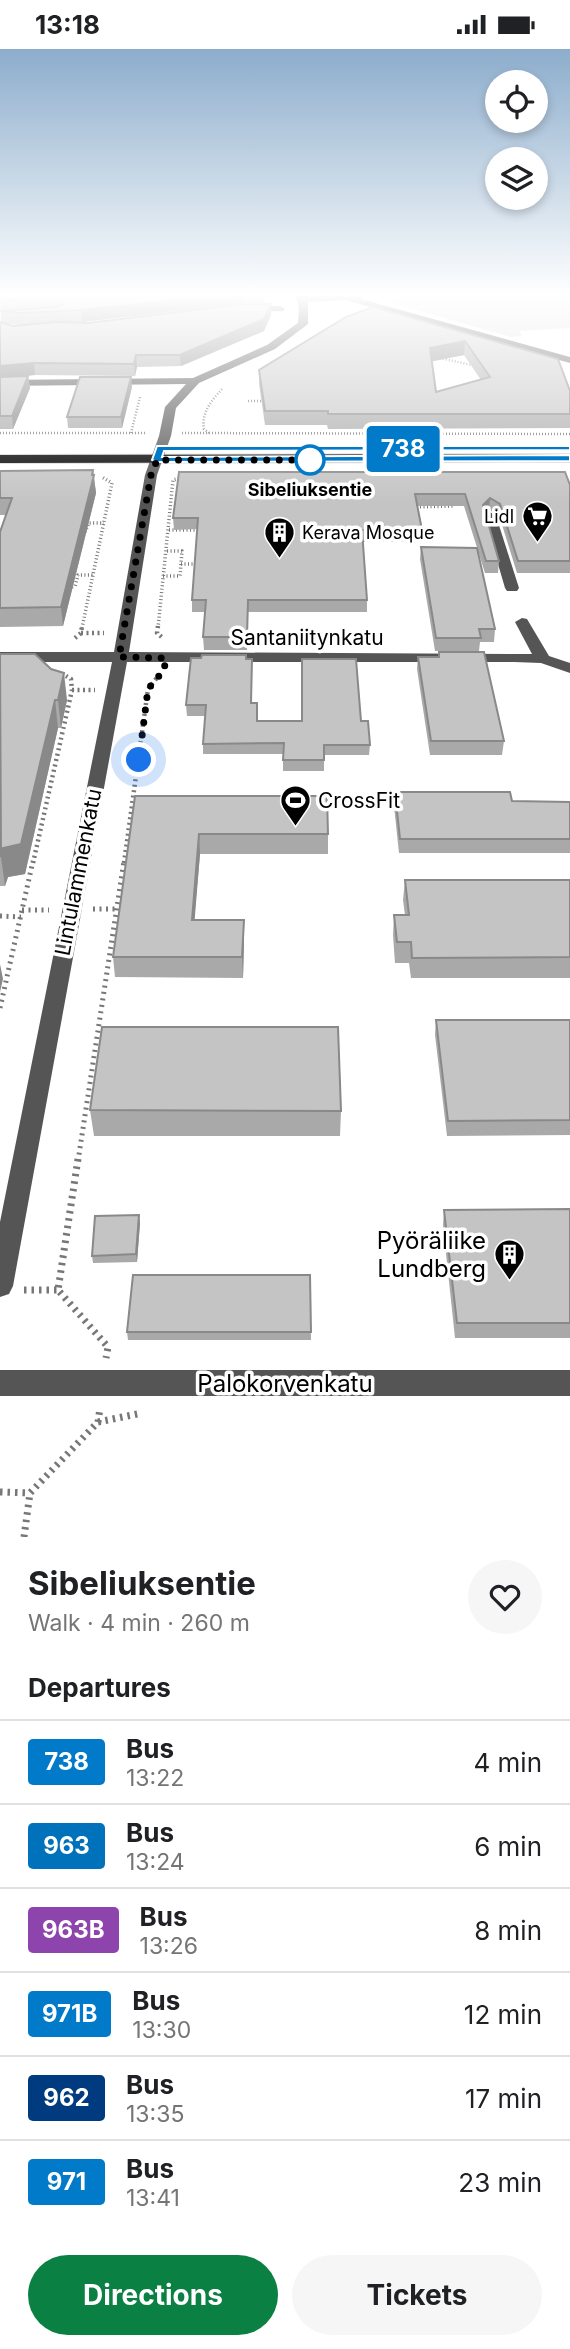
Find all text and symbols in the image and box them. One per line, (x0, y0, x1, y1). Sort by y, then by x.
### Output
text: 13:18 (35, 9, 100, 40)
map controls (485, 70, 548, 210)
button: locate (485, 70, 548, 133)
button: layers (485, 147, 548, 210)
line badge: 738 (363, 426, 443, 472)
text: 738 (381, 434, 425, 463)
marker: Sibeliuksentie (295, 445, 325, 475)
place label: Sibeliuksentie (248, 479, 372, 500)
supermarket icon: Lidl (520, 499, 554, 543)
place label: Lidl (484, 506, 514, 527)
building icon: Kerava Mosque (262, 515, 296, 559)
place label: Kerava Mosque (302, 522, 434, 543)
street label: Santaniitynkatu (230, 625, 384, 650)
your location (121, 742, 156, 777)
sports icon: CrossFit (278, 783, 312, 827)
street label: Lintulammenkatu (50, 786, 106, 958)
place label: CrossFit (318, 788, 400, 813)
place label: Pyöräliike Lundberg (377, 1226, 486, 1283)
building icon: Pyöräliike Lundberg (492, 1237, 526, 1281)
street label: Palokorvenkatu (197, 1369, 373, 1398)
button: heart (468, 1560, 542, 1634)
text: Sibeliuksentie (28, 1563, 256, 1603)
text: Walk · 4 min · 260 m (28, 1609, 250, 1637)
text: Departures (28, 1672, 171, 1703)
text: Bus (126, 1733, 174, 1764)
text: 738 (44, 1747, 89, 1776)
text: 4 min (473, 1747, 542, 1778)
text: 13:22 (126, 1764, 184, 1792)
text: Bus (126, 1817, 174, 1848)
text: 963 (43, 1831, 90, 1860)
text: 6 min (474, 1831, 542, 1862)
text: 13:24 (126, 1848, 185, 1876)
text: Bus (140, 1901, 188, 1932)
text: 963B (42, 1915, 105, 1944)
text: 8 min (474, 1915, 542, 1946)
text: 13:26 (140, 1932, 198, 1960)
text: Bus (132, 1985, 180, 2016)
text: 971B (42, 1999, 97, 2028)
text: 12 min (464, 1999, 542, 2030)
text: 13:30 (132, 2016, 191, 2044)
text: Bus (126, 2069, 174, 2100)
text: 962 (43, 2083, 90, 2112)
text: 17 min (465, 2083, 542, 2114)
text: 13:35 (126, 2100, 184, 2128)
text: Bus (126, 2153, 174, 2184)
text: 971 (47, 2167, 86, 2196)
text: 23 min (458, 2167, 542, 2198)
text: 13:41 (126, 2184, 180, 2212)
button: Directions (28, 2255, 278, 2335)
button: Tickets (292, 2255, 542, 2335)

